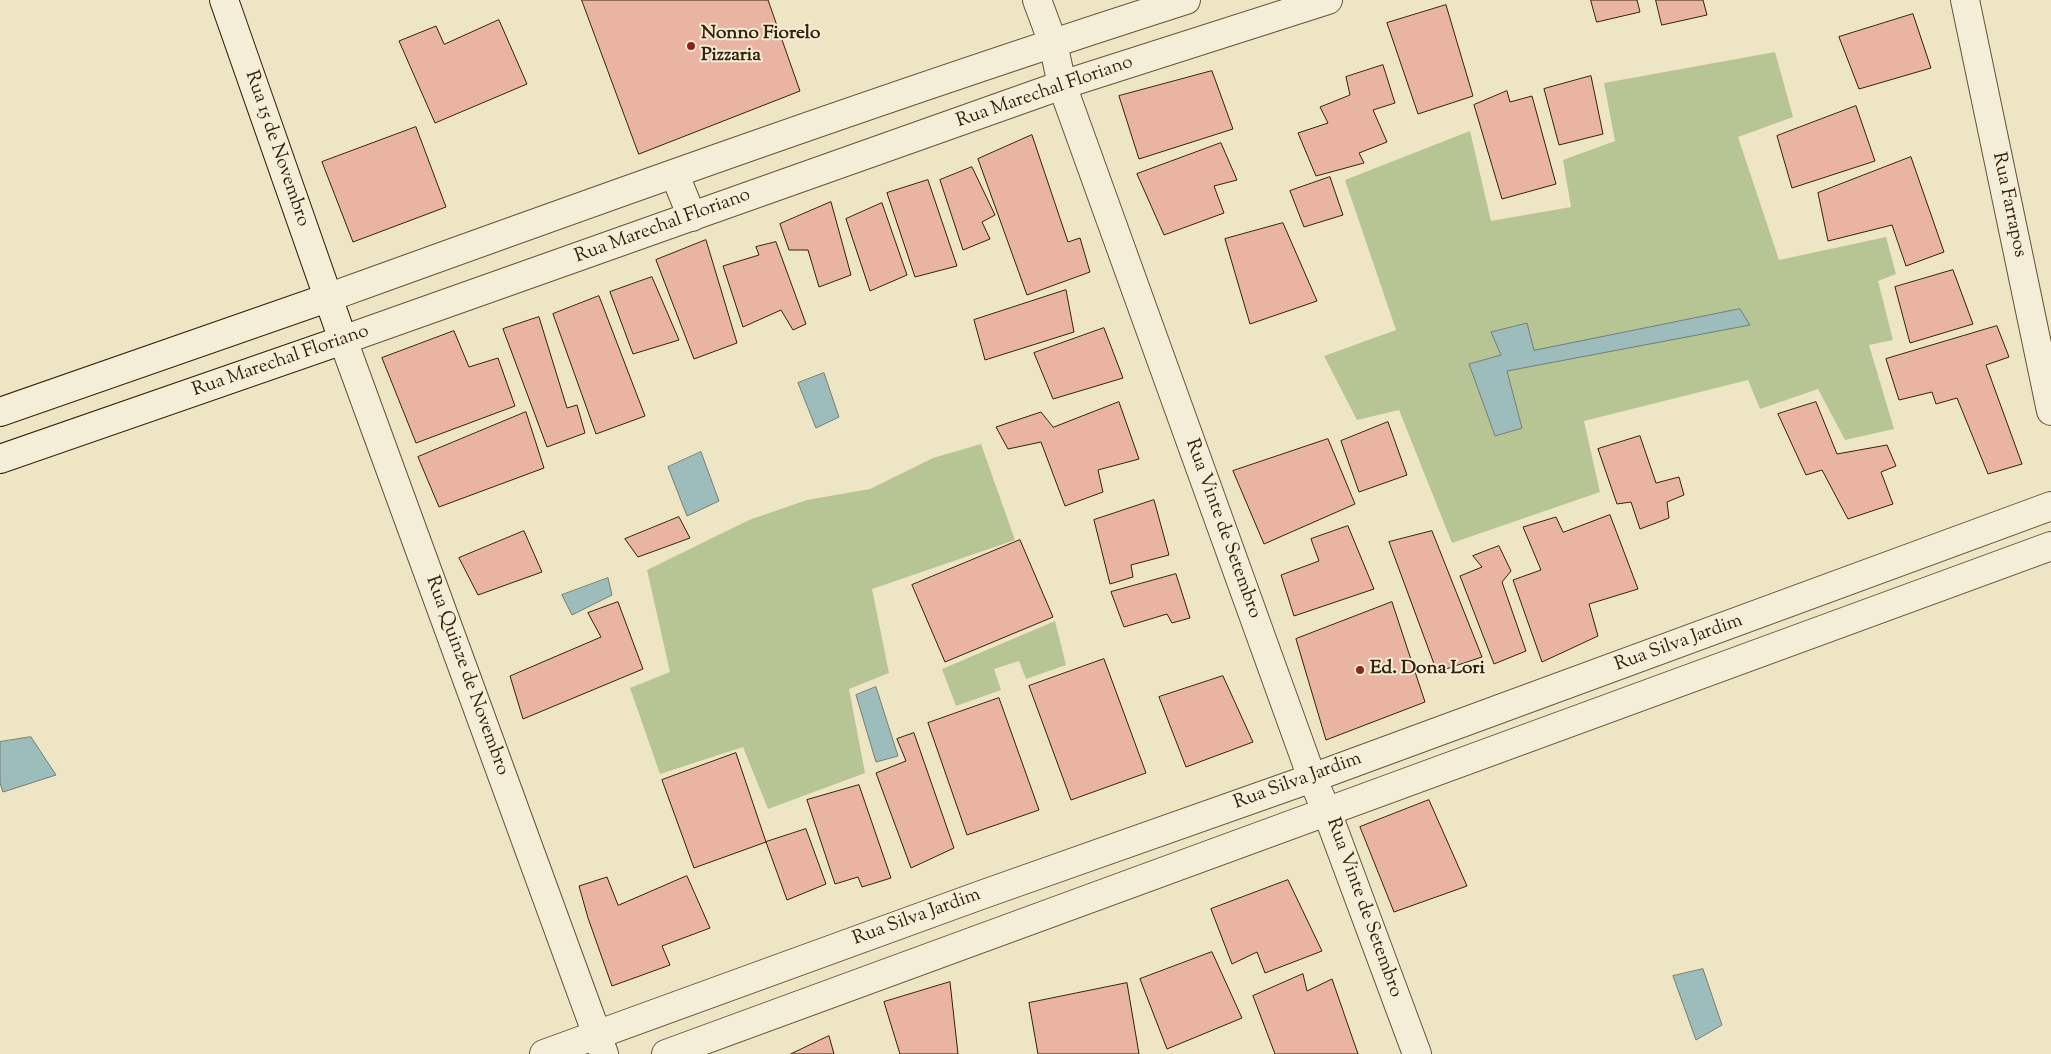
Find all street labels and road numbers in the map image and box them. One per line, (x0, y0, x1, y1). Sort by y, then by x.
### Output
street label: Rua Marechal Floriano (954, 52, 1136, 134)
street label: Rua 15 de Novembro (239, 68, 313, 230)
street label: Rua Farrapos (1986, 150, 2030, 260)
street label: Rua Marechal Floriano (572, 185, 754, 269)
street label: Rua Marechal Floriano (190, 321, 372, 403)
street label: Rua Vinte de Setembro (1179, 436, 1265, 622)
street label: Rua Quinze de Novembro (419, 573, 513, 779)
street label: Rua Silva Jardim (1612, 610, 1746, 678)
street label: Rua Silva Jardim (1231, 748, 1365, 816)
street label: Rua Vinte de Setembro (1320, 815, 1406, 1001)
street label: Rua Silva Jardim (850, 884, 984, 952)

